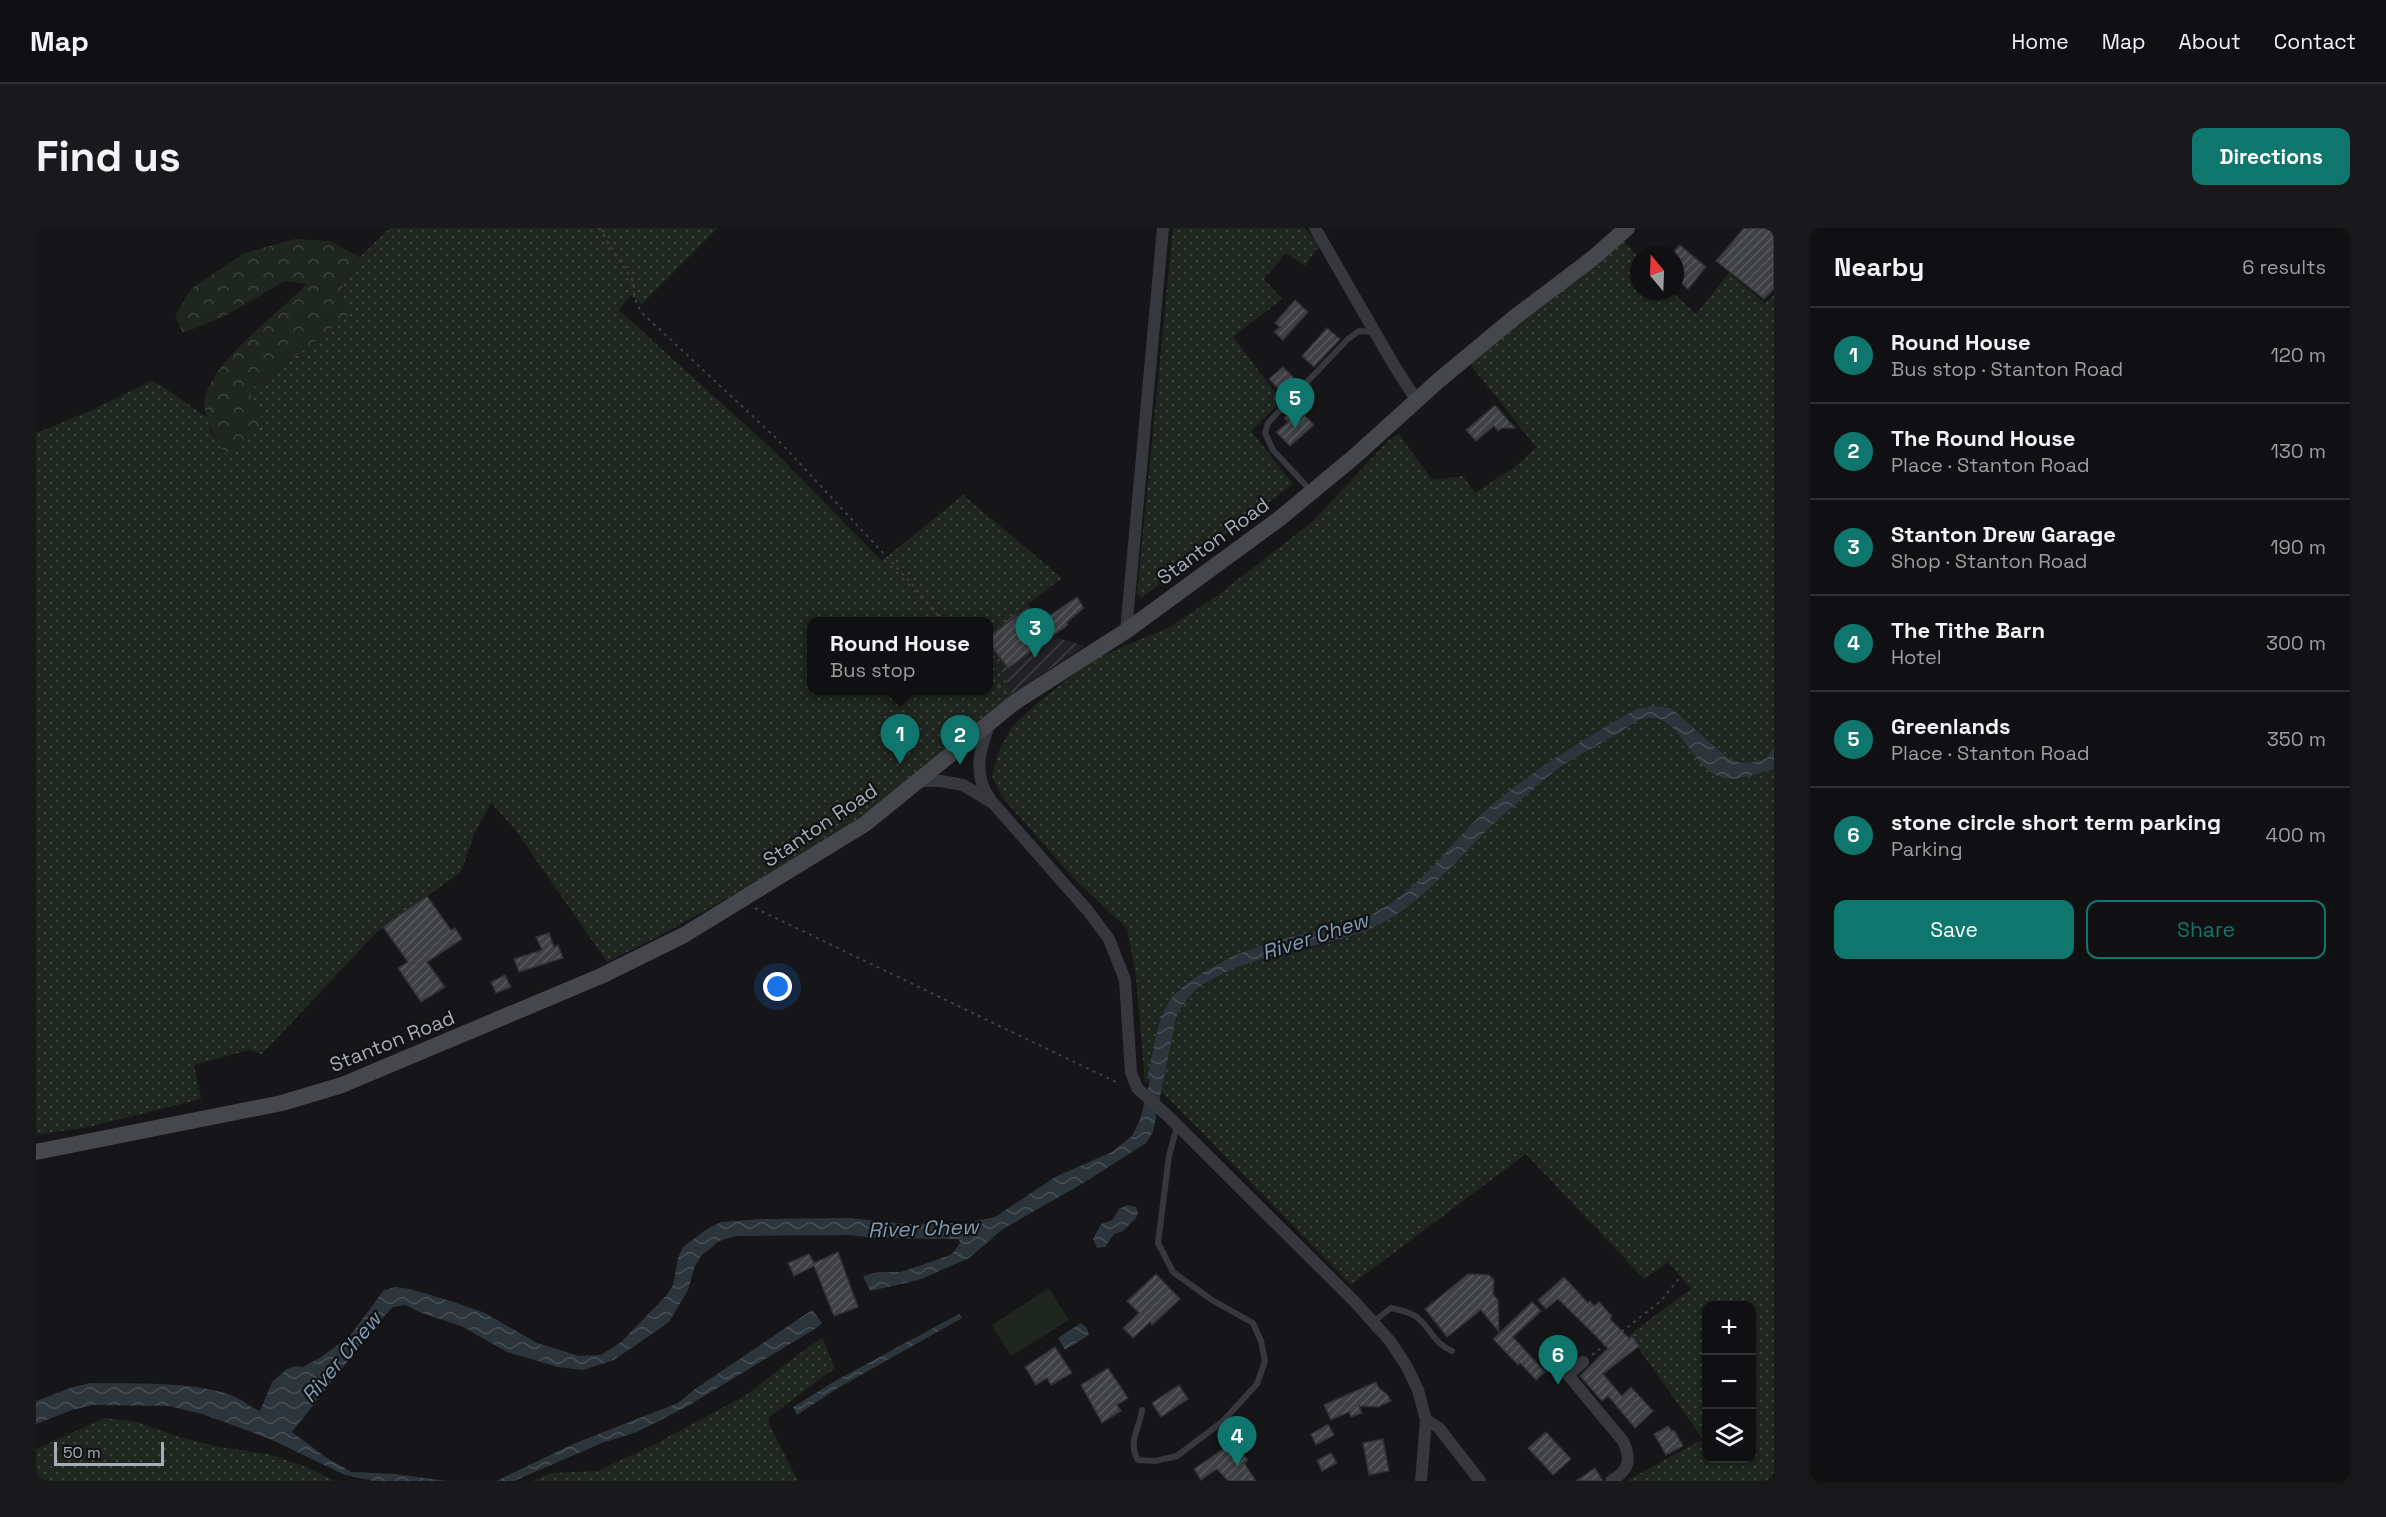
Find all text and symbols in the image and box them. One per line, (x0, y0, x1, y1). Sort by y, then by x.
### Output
text: Map (30, 23, 89, 59)
text: Home (2011, 28, 2069, 55)
text: Map (2102, 28, 2146, 55)
text: About (2179, 28, 2241, 55)
text: Contact (2274, 28, 2356, 55)
button: Directions (2192, 128, 2350, 185)
text: Find us (36, 130, 181, 183)
north arrow (1630, 246, 1684, 300)
text: Nearby (1834, 250, 1924, 284)
text: 6 results (2242, 254, 2326, 280)
text: Round House (1891, 328, 2031, 356)
text: 1 (1849, 342, 1858, 368)
text: 120 m (2270, 342, 2326, 368)
text: Bus stop · Stanton Road (1891, 356, 2123, 382)
pin: 5 (1276, 378, 1314, 428)
text: The Round House (1891, 424, 2076, 452)
text: 2 (1848, 438, 1859, 464)
text: 130 m (2270, 438, 2326, 464)
text: Place · Stanton Road (1891, 452, 2090, 478)
street label: Stanton Road (1152, 492, 1274, 590)
text: Stanton Drew Garage (1891, 520, 2116, 548)
text: 3 (1847, 534, 1860, 560)
text: 190 m (2270, 534, 2326, 560)
text: Shop · Stanton Road (1891, 548, 2087, 574)
pin: 3 (1016, 608, 1054, 658)
text: The Tithe Barn (1891, 616, 2045, 644)
popup (807, 617, 993, 695)
text: Round House (830, 629, 970, 657)
text: 4 (1847, 630, 1860, 656)
text: 300 m (2266, 630, 2326, 656)
text: Hotel (1891, 644, 1942, 670)
text: Bus stop (830, 657, 916, 683)
text: Greenlands (1891, 712, 2011, 740)
pin: 1 (880, 714, 920, 764)
pin: 2 (940, 716, 980, 765)
text: 5 (1848, 726, 1860, 752)
text: 350 m (2267, 726, 2326, 752)
text: Place · Stanton Road (1891, 740, 2090, 766)
street label: Stanton Road (758, 777, 882, 873)
text: stone circle short term parking (1891, 808, 2221, 836)
text: 6 (1847, 822, 1860, 848)
text: 400 m (2266, 822, 2326, 848)
text: Parking (1891, 836, 1963, 862)
button: Save (1834, 900, 2074, 959)
button: Share (2086, 900, 2326, 959)
water label: River Chew (1258, 905, 1374, 966)
your location (763, 972, 792, 1001)
street label: Stanton Road (326, 1004, 458, 1078)
water label: River Chew (867, 1213, 981, 1243)
map controls (1702, 1301, 1756, 1463)
button: + (1702, 1301, 1756, 1355)
water label: River Chew (295, 1304, 388, 1408)
pin: 6 (1538, 1336, 1577, 1385)
button: − (1702, 1355, 1756, 1409)
button: layers (1702, 1409, 1756, 1463)
pin: 4 (1218, 1416, 1256, 1466)
scale bar (54, 1439, 164, 1466)
text: 50 m (63, 1442, 101, 1463)

